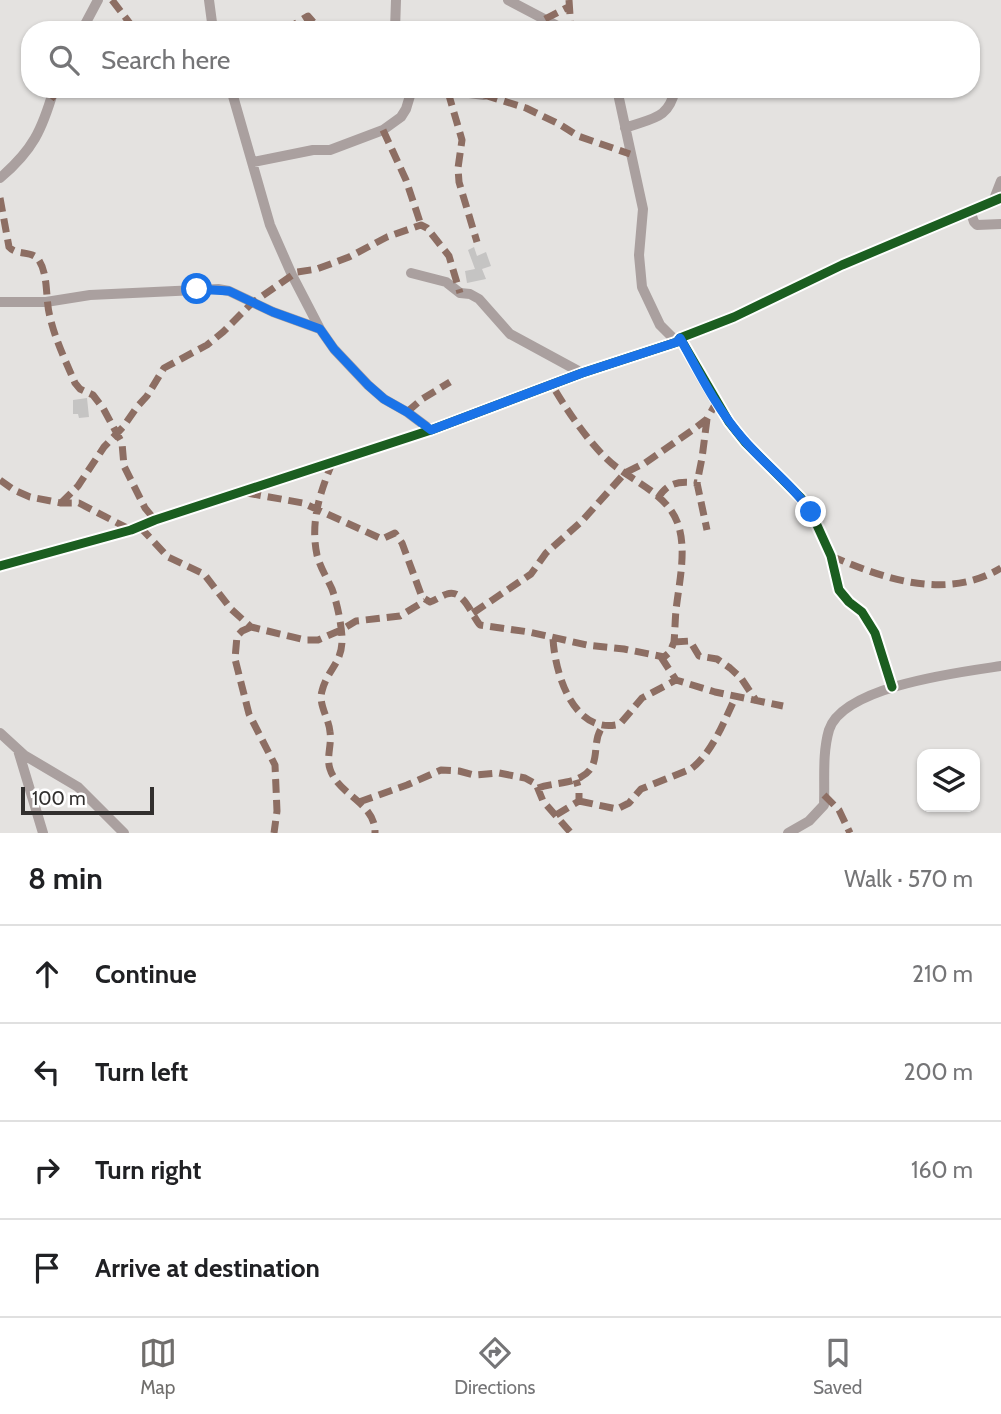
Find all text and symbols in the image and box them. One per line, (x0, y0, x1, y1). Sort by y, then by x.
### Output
search box (21, 21, 980, 98)
icon: search (45, 41, 83, 79)
text: Search here (101, 44, 230, 76)
route start (181, 273, 212, 304)
route end (795, 496, 826, 527)
map controls (917, 749, 980, 812)
button: layers (917, 749, 980, 812)
scale bar (21, 784, 154, 816)
text: 100 m (32, 787, 86, 810)
text: 8 min (28, 860, 103, 897)
text: Walk · 570 m (844, 865, 973, 893)
icon: ahead (28, 955, 66, 993)
text: Continue (95, 958, 197, 990)
text: 210 m (912, 960, 973, 988)
icon: left (28, 1053, 66, 1091)
text: Turn left (95, 1056, 188, 1088)
text: 200 m (903, 1058, 973, 1086)
icon: right (28, 1151, 66, 1189)
text: Turn right (95, 1154, 201, 1186)
text: 160 m (911, 1156, 973, 1184)
icon: arrive (28, 1249, 66, 1287)
text: Arrive at destination (95, 1252, 320, 1284)
tab: Map (139, 1334, 177, 1399)
tab: Directions (454, 1334, 535, 1399)
tab: Saved (813, 1334, 862, 1399)

